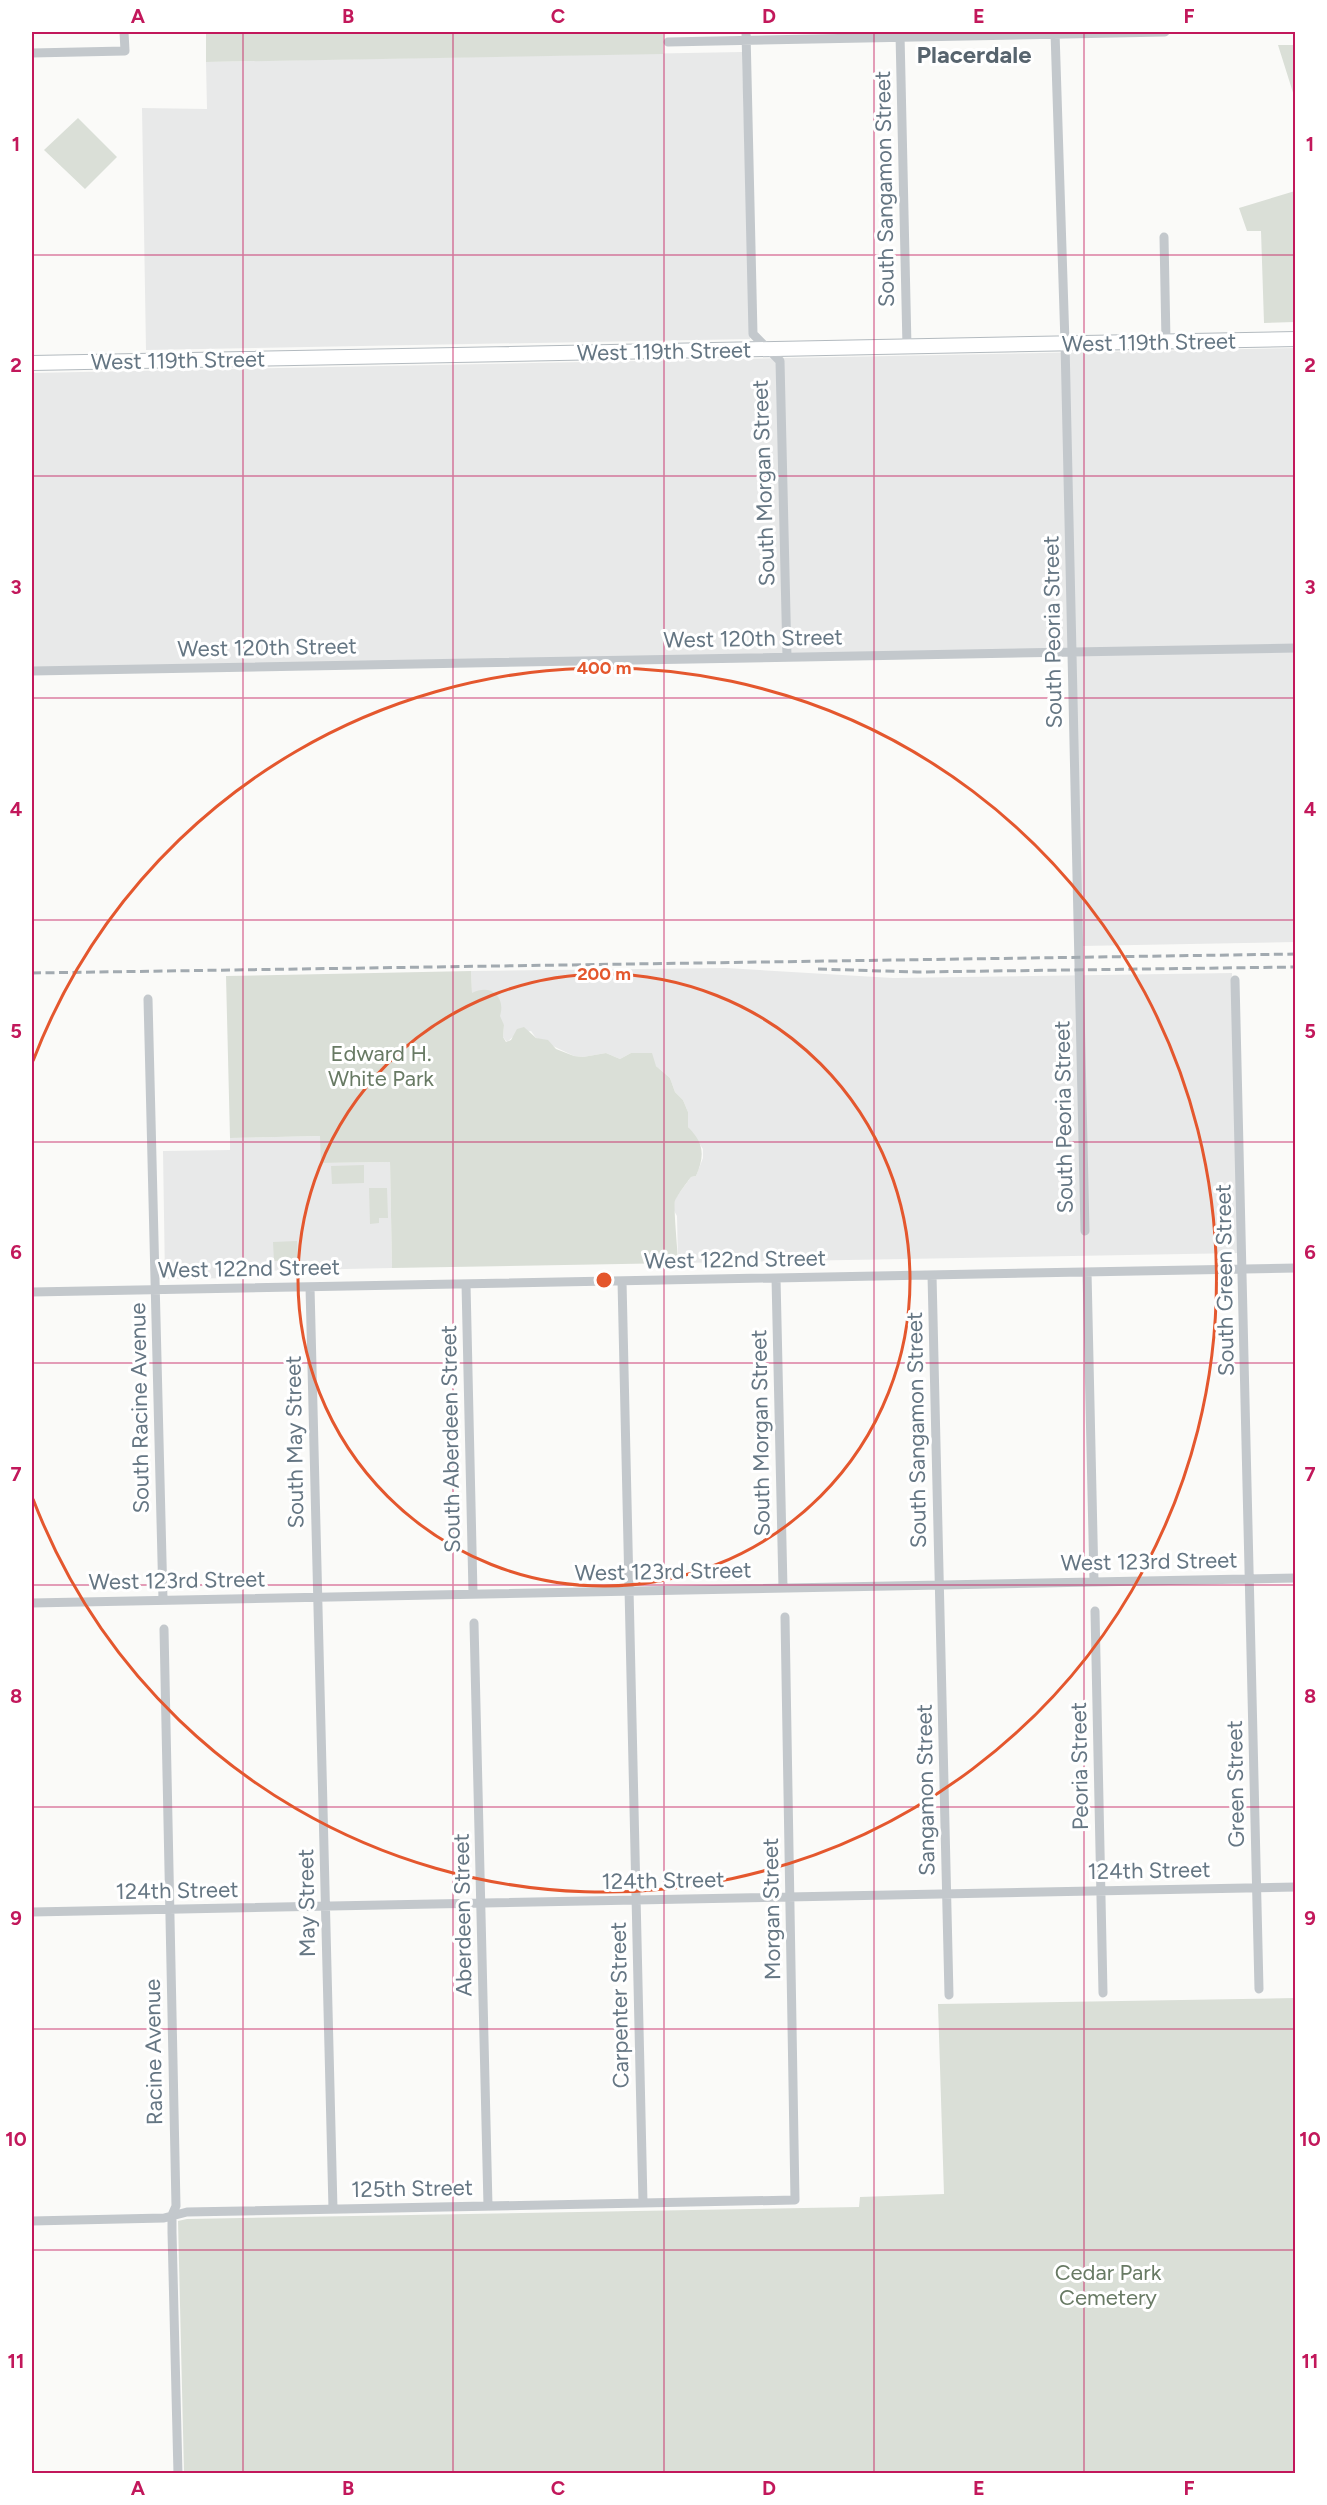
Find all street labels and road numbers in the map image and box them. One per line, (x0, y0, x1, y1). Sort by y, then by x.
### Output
street label: South Sangamon Street (869, 71, 900, 307)
street label: West 119th Street (1062, 327, 1236, 358)
street label: West 119th Street (577, 336, 751, 367)
street label: West 119th Street (91, 345, 265, 376)
street label: South Morgan Street (746, 379, 781, 587)
street label: South Peoria Street (1037, 535, 1068, 729)
street label: West 120th Street (663, 623, 843, 654)
street label: West 120th Street (177, 632, 357, 663)
street label: South Peoria Street (1048, 1020, 1079, 1214)
street label: South Green Street (1209, 1184, 1240, 1376)
street label: West 122nd Street (644, 1244, 826, 1275)
street label: West 122nd Street (158, 1253, 340, 1284)
street label: South Racine Avenue (124, 1302, 155, 1514)
street label: South Sangamon Street (901, 1312, 932, 1548)
street label: South Aberdeen Street (435, 1325, 466, 1553)
street label: South Morgan Street (745, 1329, 776, 1537)
street label: South May Street (279, 1355, 310, 1529)
street label: West 123rd Street (1060, 1546, 1238, 1577)
street label: West 123rd Street (574, 1556, 752, 1587)
street label: West 123rd Street (88, 1565, 266, 1596)
street label: Peoria Street (1065, 1702, 1094, 1830)
street label: Sangamon Street (911, 1704, 940, 1876)
street label: Green Street (1221, 1720, 1250, 1848)
street label: Aberdeen Street (448, 1833, 477, 1997)
street label: Morgan Street (757, 1838, 786, 1980)
street label: May Street (292, 1849, 321, 1957)
street label: 124th Street (1087, 1856, 1211, 1885)
street label: 124th Street (601, 1866, 725, 1895)
street label: 124th Street (115, 1876, 239, 1905)
street label: Carpenter Street (605, 1921, 634, 2088)
street label: Racine Avenue (139, 1979, 168, 2125)
street label: 125th Street (351, 2174, 473, 2203)

